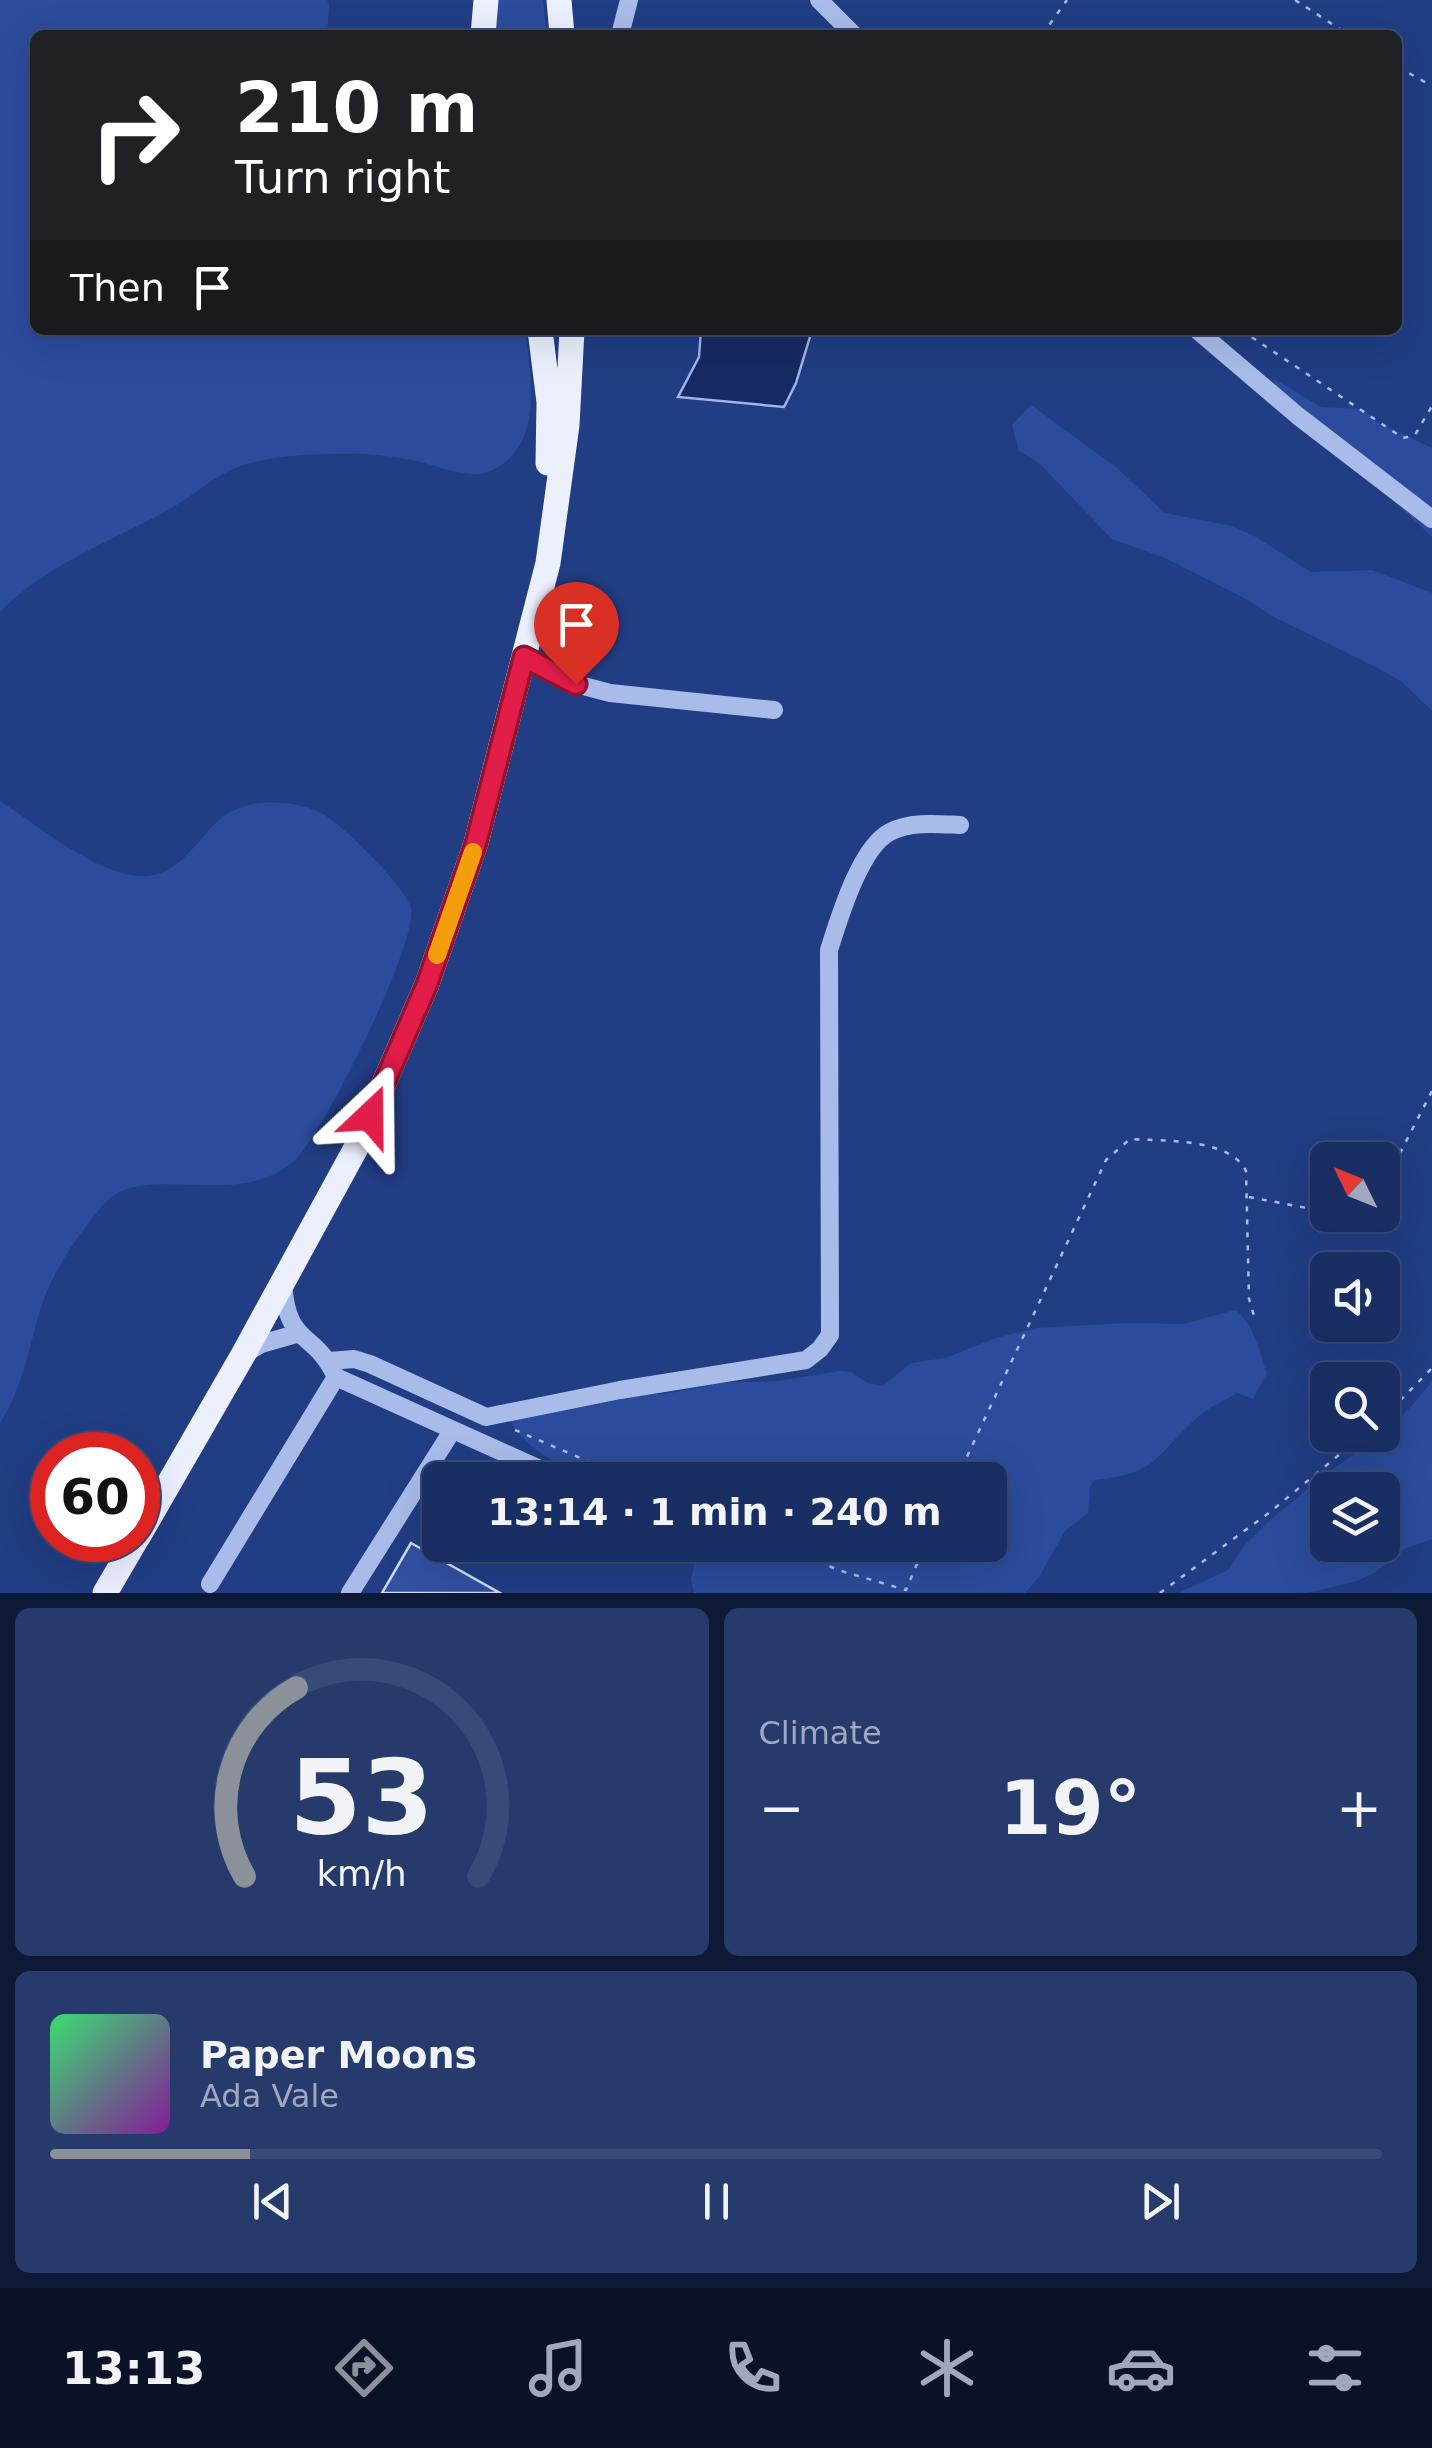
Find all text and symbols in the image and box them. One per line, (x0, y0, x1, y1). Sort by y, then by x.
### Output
text: 210 m (235, 67, 478, 149)
icon: right (70, 70, 200, 200)
text: Turn right (235, 151, 450, 204)
icon: arrive (185, 260, 240, 315)
text: Then (70, 266, 165, 310)
pin (534, 582, 619, 685)
icon: arrive (549, 597, 604, 652)
position arrow (318, 1064, 422, 1168)
north arrow (1310, 1142, 1400, 1232)
map controls (1310, 1142, 1400, 1562)
button: sound (1310, 1252, 1400, 1342)
button: search (1310, 1362, 1400, 1452)
speed limit sign: 60 (30, 1432, 160, 1562)
button: layers (1310, 1472, 1400, 1562)
text: 13:14 · 1 min · 240 m (487, 1490, 942, 1534)
text: Climate (759, 1714, 882, 1752)
text: 53 (289, 1737, 434, 1859)
text: 19° (999, 1764, 1141, 1852)
text: − (759, 1776, 805, 1840)
text: + (1336, 1776, 1382, 1840)
text: km/h (317, 1853, 407, 1894)
text: Paper Moons (200, 2033, 477, 2077)
text: Ada Vale (200, 2077, 339, 2115)
icon: previous (245, 2174, 300, 2229)
icon: pause (689, 2174, 744, 2229)
icon: next (1133, 2174, 1188, 2229)
icon: directions (329, 2333, 399, 2403)
icon: music (523, 2333, 593, 2403)
icon: phone (718, 2333, 788, 2403)
icon: climate (912, 2333, 982, 2403)
icon: car (1106, 2333, 1176, 2403)
icon: filters (1300, 2333, 1370, 2403)
text: 13:13 (62, 2342, 205, 2395)

